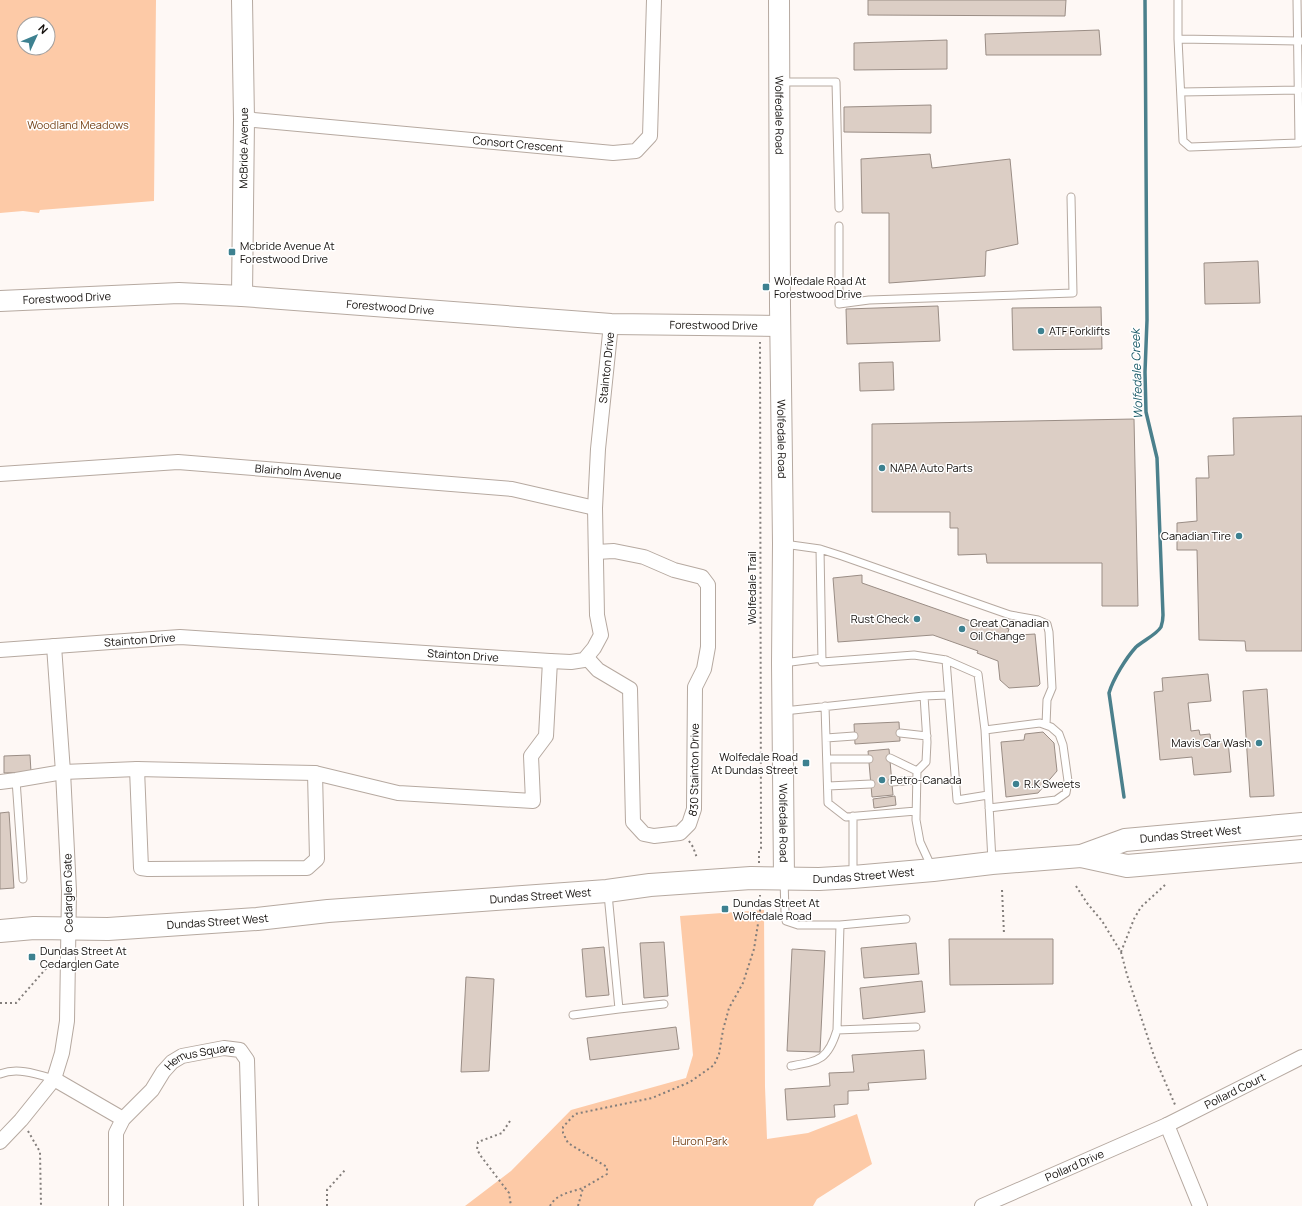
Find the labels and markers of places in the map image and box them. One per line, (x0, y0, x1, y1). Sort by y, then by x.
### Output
place label: Mcbride Avenue At Forestwood Drive (240, 238, 335, 266)
marker: Mcbride Avenue At Forestwood Drive (227, 247, 237, 257)
place label: Wolfedale Road At Forestwood Drive (774, 273, 866, 301)
marker: Wolfedale Road At Forestwood Drive (761, 282, 771, 292)
place label: ATF Forklifts (1049, 323, 1110, 338)
marker: ATF Forklifts (1036, 326, 1046, 336)
place label: NAPA Auto Parts (890, 460, 973, 475)
marker: NAPA Auto Parts (877, 463, 887, 473)
place label: Canadian Tire (1161, 528, 1232, 543)
marker: Canadian Tire (1234, 531, 1244, 541)
place label: Rust Check (851, 611, 910, 626)
marker: Rust Check (912, 614, 922, 624)
place label: Great Canadian Oil Change (970, 615, 1049, 643)
marker: Great Canadian Oil Change (957, 624, 967, 634)
place label: Mavis Car Wash (1171, 735, 1251, 750)
marker: Mavis Car Wash (1254, 738, 1264, 748)
place label: Wolfedale Road At Dundas Street (711, 749, 798, 777)
marker: Wolfedale Road At Dundas Street (801, 758, 811, 768)
place label: Petro-Canada (890, 772, 962, 787)
marker: Petro-Canada (877, 775, 887, 785)
place label: R.K Sweets (1024, 776, 1081, 791)
marker: R.K Sweets (1011, 779, 1021, 789)
place label: Dundas Street At Wolfedale Road (733, 895, 820, 923)
marker: Dundas Street At Wolfedale Road (720, 904, 730, 914)
place label: Dundas Street At Cedarglen Gate (40, 943, 127, 971)
marker: Dundas Street At Cedarglen Gate (27, 952, 37, 962)

